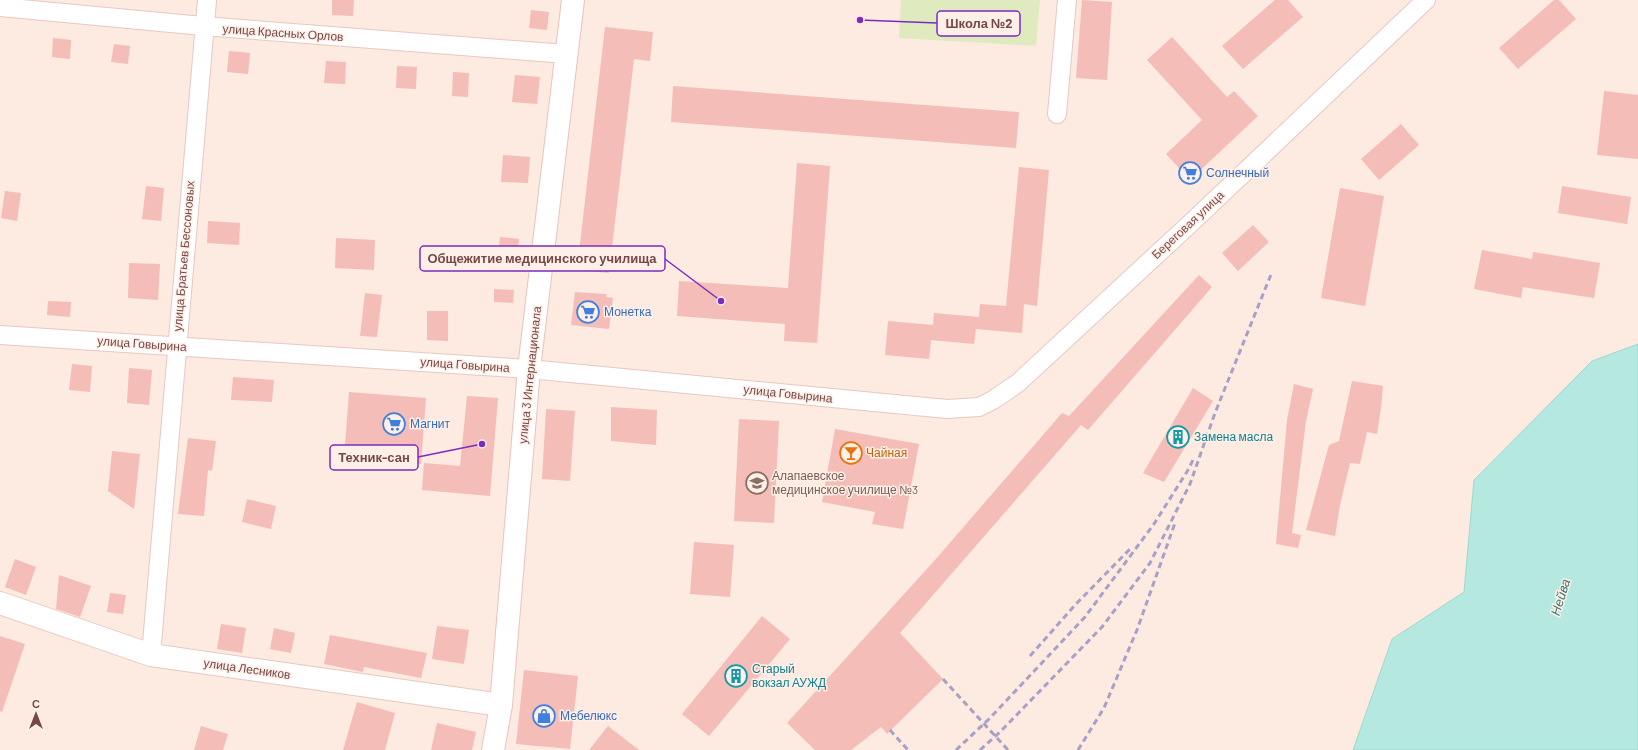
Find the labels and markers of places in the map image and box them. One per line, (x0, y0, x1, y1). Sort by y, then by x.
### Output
callout: Школа №2 (937, 11, 1020, 36)
supermarket icon: Солнечный (1177, 160, 1203, 186)
place label: Солнечный (1206, 165, 1269, 179)
callout: Общежитие медицинского училища (420, 246, 665, 271)
supermarket icon: Монетка (575, 299, 601, 325)
place label: Монетка (604, 304, 652, 318)
supermarket icon: Магнит (381, 411, 407, 437)
place label: Магнит (410, 416, 451, 430)
building icon: Замена масла (1165, 424, 1191, 450)
place label: Замена масла (1194, 429, 1273, 443)
bar icon: Чайная (838, 440, 864, 466)
callout: Техник-сан (330, 445, 418, 470)
place label: Чайная (866, 445, 907, 459)
place label: Алапаевское медицинское училище №3 (772, 468, 918, 497)
school or university icon: Алапаевское медицинское училище №3 (744, 470, 770, 496)
place label: Старый вокзал АУЖД (752, 661, 826, 690)
building icon: Старый вокзал АУЖД (723, 663, 749, 689)
shop icon: Мебелюкс (531, 703, 557, 729)
place label: Мебелюкс (560, 708, 617, 722)

